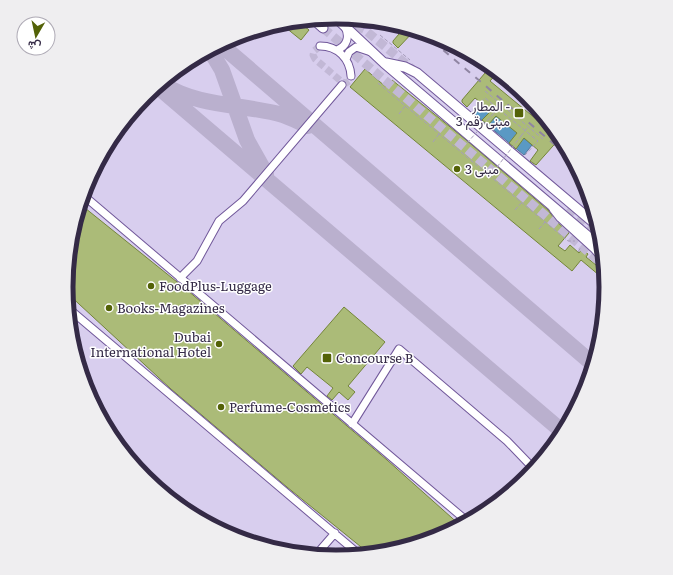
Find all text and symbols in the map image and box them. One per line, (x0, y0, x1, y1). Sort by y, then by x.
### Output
north arrow (16, 16, 56, 56)
text: ش (26, 38, 42, 56)
place label: المطار - مبنى رقم 3 (456, 96, 510, 130)
marker: المطار - مبنى رقم 3 (513, 107, 525, 119)
place label: مبنى 3 (465, 159, 499, 178)
marker: مبنى 3 (452, 164, 462, 174)
place label: FoodPlus-Luggage (159, 276, 272, 295)
marker: FoodPlus-Luggage (146, 281, 156, 291)
place label: Books-Magazines (117, 298, 225, 317)
marker: Books-Magazines (104, 303, 114, 313)
place label: Dubai International Hotel (90, 327, 212, 361)
marker: Dubai International Hotel (214, 339, 224, 349)
place label: Concourse B (336, 348, 414, 367)
marker: Concourse B (321, 352, 333, 364)
place label: Perfume-Cosmetics (229, 397, 350, 416)
marker: Perfume-Cosmetics (216, 402, 226, 412)

